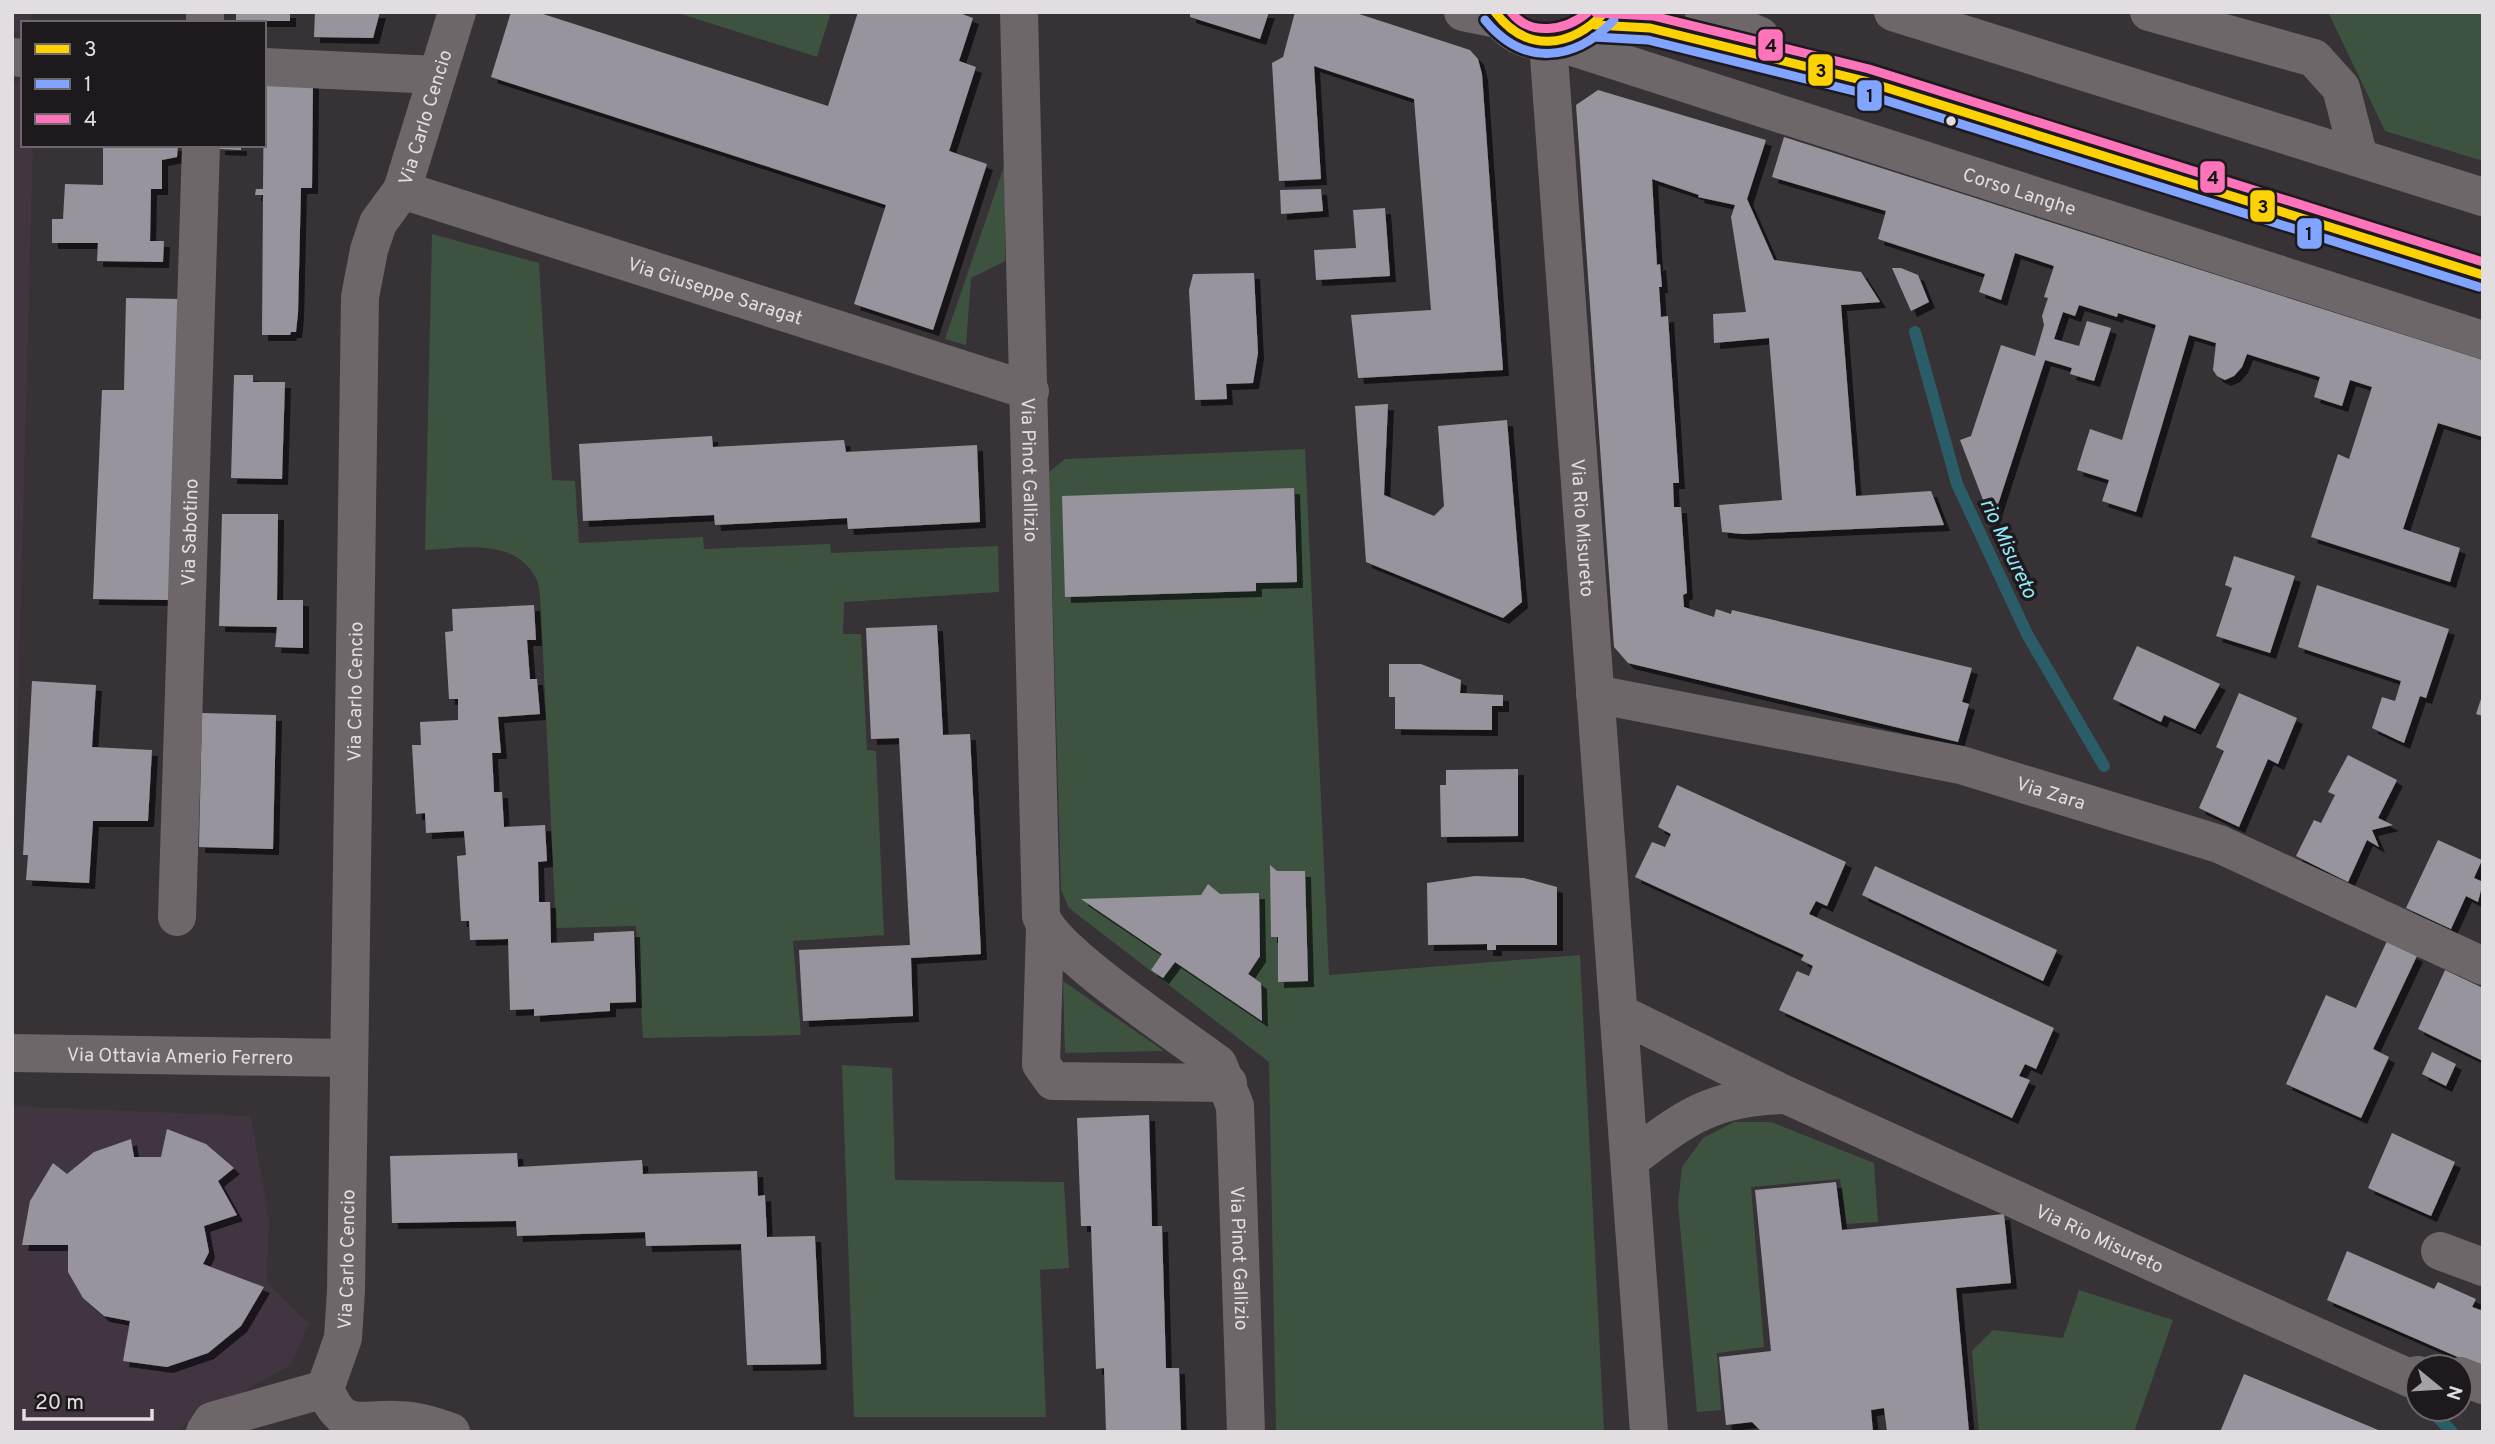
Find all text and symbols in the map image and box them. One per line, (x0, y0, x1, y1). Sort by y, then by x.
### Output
legend (21, 21, 266, 147)
line badge: 4 (1757, 28, 1784, 62)
text: 4 (1765, 35, 1777, 59)
text: 3 (84, 37, 97, 64)
street label: Via Carlo Cencio (394, 47, 459, 188)
line badge: 3 (1807, 53, 1834, 87)
text: 3 (1815, 60, 1827, 84)
text: 1 (84, 72, 92, 99)
line badge: 1 (1856, 79, 1883, 112)
text: 1 (1866, 85, 1874, 109)
text: 4 (84, 107, 97, 134)
unlabelled marker (1944, 114, 1958, 128)
line badge: 4 (2199, 160, 2226, 194)
street label: Corso Langhe (1959, 163, 2079, 222)
text: 4 (2207, 167, 2219, 191)
line badge: 3 (2249, 189, 2276, 223)
text: 3 (2257, 196, 2269, 220)
line badge: 1 (2296, 217, 2323, 250)
text: 1 (2305, 223, 2313, 247)
street label: Via Giuseppe Saragat (624, 253, 805, 331)
street label: Via Pinot Gallizio (1014, 397, 1042, 542)
street label: Via Rio Misureto (1564, 458, 1598, 598)
street label: Via Sabotino (177, 478, 205, 586)
water label: rio Misureto (1973, 494, 2043, 604)
street label: Via Carlo Cencio (343, 621, 369, 762)
street label: Via Zara (2013, 773, 2088, 816)
street label: Via Ottavia Amerio Ferrero (67, 1044, 293, 1071)
street label: Via Pinot Gallizio (1224, 1186, 1253, 1331)
street label: Via Carlo Cencio (334, 1189, 361, 1331)
street label: Via Rio Misureto (2031, 1200, 2167, 1280)
north arrow (2404, 1353, 2474, 1423)
scale bar (24, 1378, 152, 1422)
text: N (2440, 1382, 2467, 1403)
text: 20 m (35, 1390, 84, 1417)

